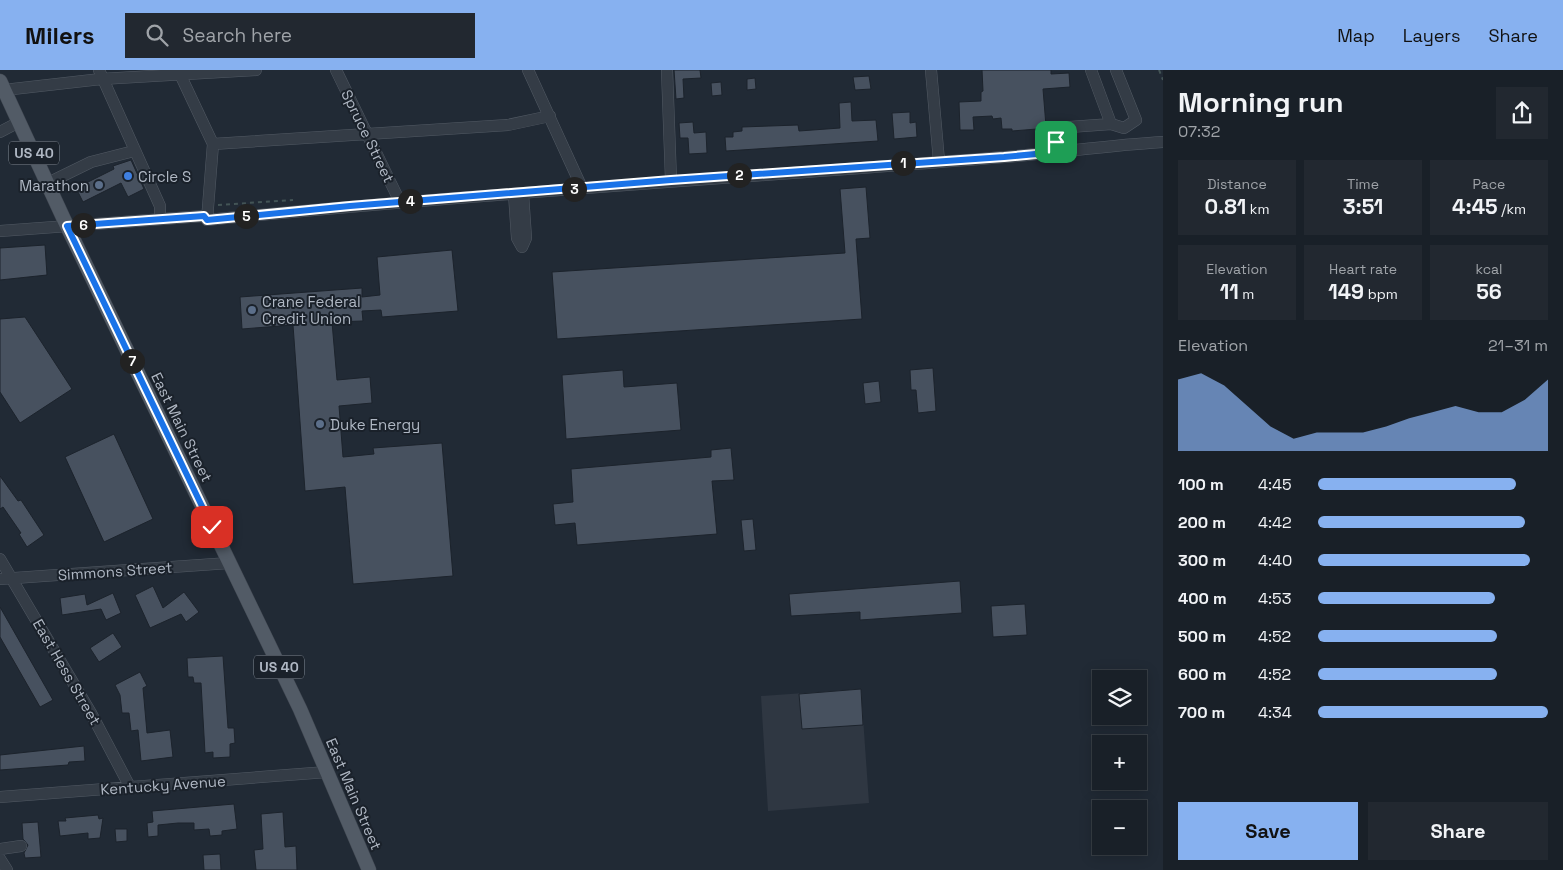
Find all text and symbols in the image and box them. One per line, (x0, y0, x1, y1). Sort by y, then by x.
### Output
search box (125, 13, 475, 58)
text: Milers (25, 20, 95, 51)
icon: search (143, 21, 171, 49)
text: Search here (183, 23, 292, 48)
text: Map (1337, 24, 1375, 47)
text: Layers (1403, 24, 1460, 47)
text: Share (1488, 24, 1538, 47)
text: Morning run (1178, 84, 1343, 120)
street label: Spruce Street (337, 86, 399, 186)
button: share (1496, 87, 1548, 139)
pin (1035, 121, 1077, 163)
text: 07:32 (1178, 121, 1220, 142)
icon: arrive (1042, 128, 1070, 156)
road number: US 40 (9, 142, 59, 165)
pin: 1 (890, 150, 916, 176)
text: 1 (900, 154, 907, 172)
pin: 2 (726, 162, 752, 188)
text: 2 (735, 166, 744, 184)
place label: Circle S (138, 167, 191, 186)
marker: Circle S (122, 170, 134, 182)
text: Distance (1207, 175, 1267, 193)
text: Time (1347, 175, 1379, 193)
text: Pace (1473, 175, 1505, 193)
place label: Marathon (19, 176, 89, 195)
pin: 3 (562, 176, 586, 202)
marker: Marathon (93, 179, 105, 191)
text: 3 (570, 180, 579, 198)
pin: 4 (398, 188, 422, 214)
text: 4 (406, 192, 415, 210)
text: 0.81 (1205, 193, 1246, 220)
text: 3:51 (1343, 193, 1383, 220)
text: 4:45 (1452, 193, 1498, 220)
text: km (1246, 200, 1269, 218)
text: /km (1498, 200, 1526, 218)
pin: 5 (234, 204, 258, 228)
text: 5 (242, 207, 251, 225)
pin: 6 (70, 212, 96, 238)
text: 6 (79, 216, 88, 234)
text: Elevation (1206, 260, 1268, 278)
text: Heart rate (1329, 260, 1397, 278)
text: kcal (1475, 260, 1503, 278)
text: 11 (1220, 278, 1239, 305)
text: 149 (1328, 278, 1364, 305)
text: 56 (1476, 278, 1502, 305)
text: m (1239, 285, 1254, 303)
text: bpm (1364, 285, 1398, 303)
place label: Crane Federal Credit Union (262, 292, 361, 328)
marker: Crane Federal Credit Union (246, 304, 258, 316)
text: Elevation (1178, 335, 1248, 356)
text: 21–31 m (1488, 335, 1548, 356)
pin: 7 (120, 348, 144, 374)
text: 7 (129, 352, 136, 370)
street label: East Main Street (147, 369, 217, 485)
place label: Duke Energy (330, 415, 420, 434)
marker: Duke Energy (314, 418, 326, 430)
text: 100 m (1178, 474, 1224, 495)
text: 4:45 (1258, 474, 1292, 495)
pin (191, 506, 233, 548)
text: 200 m (1178, 512, 1226, 533)
text: 4:42 (1258, 512, 1292, 533)
icon: check (198, 513, 226, 541)
text: 300 m (1178, 550, 1226, 571)
text: 4:40 (1258, 550, 1292, 571)
street label: Simmons Street (57, 558, 173, 584)
text: 400 m (1178, 588, 1227, 609)
text: 4:53 (1258, 588, 1291, 609)
street label: East Hess Street (29, 615, 105, 729)
text: 500 m (1178, 626, 1226, 647)
text: 4:52 (1258, 626, 1291, 647)
road number: US 40 (254, 656, 304, 678)
text: 600 m (1178, 664, 1226, 685)
text: 4:52 (1258, 664, 1291, 685)
map controls (1092, 670, 1147, 855)
button: layers (1092, 670, 1147, 725)
text: 700 m (1178, 702, 1225, 723)
text: 4:34 (1258, 702, 1292, 723)
street label: East Main Street (322, 735, 386, 853)
button: + (1092, 735, 1147, 790)
street label: Kentucky Avenue (100, 771, 226, 799)
button: − (1092, 800, 1147, 855)
button: Save (1178, 802, 1358, 860)
button: Share (1368, 802, 1548, 860)

